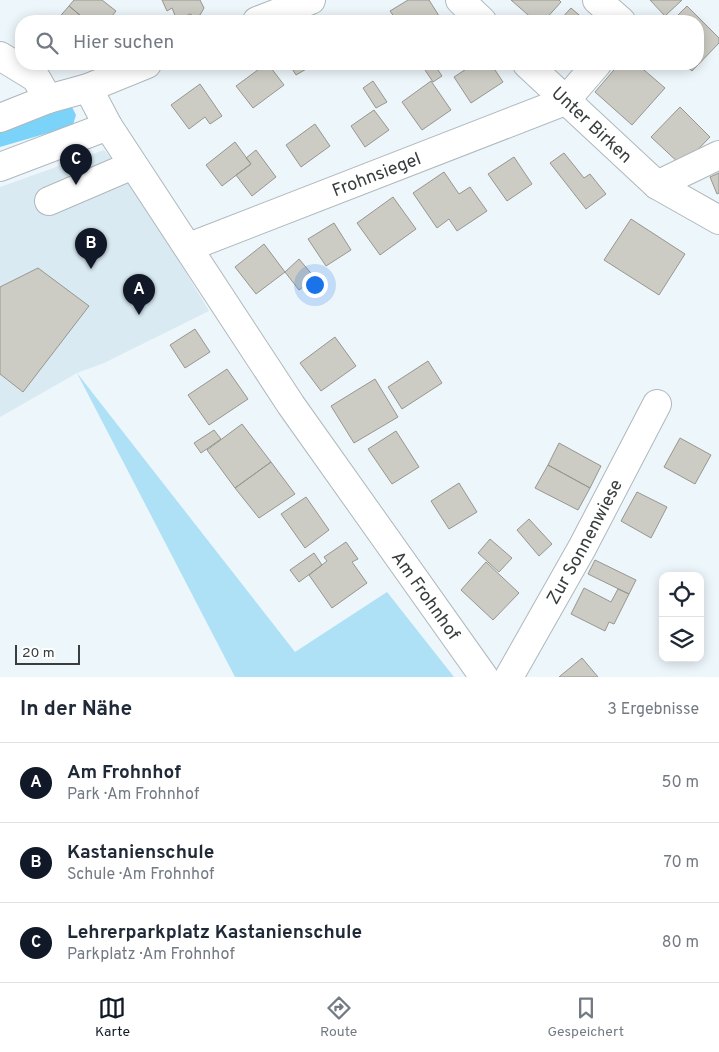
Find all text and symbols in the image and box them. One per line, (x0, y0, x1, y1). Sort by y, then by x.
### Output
search box (15, 15, 704, 70)
icon: search (33, 29, 61, 57)
text: Hier suchen (73, 31, 174, 55)
street label: Unter Birken (546, 82, 636, 169)
pin: C (60, 144, 92, 185)
street label: Frohnsiegel (329, 148, 425, 203)
pin: B (75, 228, 107, 269)
your location (302, 272, 328, 298)
pin: A (123, 274, 155, 315)
street label: Zur Sonnenwiese (542, 476, 629, 609)
street label: Am Frohnhof (385, 547, 464, 645)
map controls (659, 572, 704, 662)
button: locate (659, 572, 704, 617)
button: layers (659, 617, 704, 662)
scale bar (15, 642, 80, 665)
text: 20 m (22, 645, 55, 662)
text: In der Nähe (20, 696, 132, 723)
text: 3 Ergebnisse (607, 700, 699, 720)
text: Am Frohnhof (67, 761, 181, 785)
text: A (30, 773, 42, 793)
text: 50 m (662, 773, 699, 793)
text: Park · Am Frohnhof (67, 785, 199, 805)
text: Kastanienschule (67, 841, 214, 865)
text: B (30, 853, 42, 873)
text: 70 m (664, 853, 699, 873)
text: Schule · Am Frohnhof (67, 865, 214, 885)
text: Lehrerparkplatz Kastanienschule (67, 921, 362, 945)
text: C (31, 933, 41, 953)
text: 80 m (662, 933, 699, 953)
text: Parkplatz · Am Frohnhof (67, 945, 235, 965)
tab: Karte (95, 994, 130, 1041)
tab: Route (320, 994, 357, 1041)
tab: Gespeichert (547, 994, 624, 1041)

